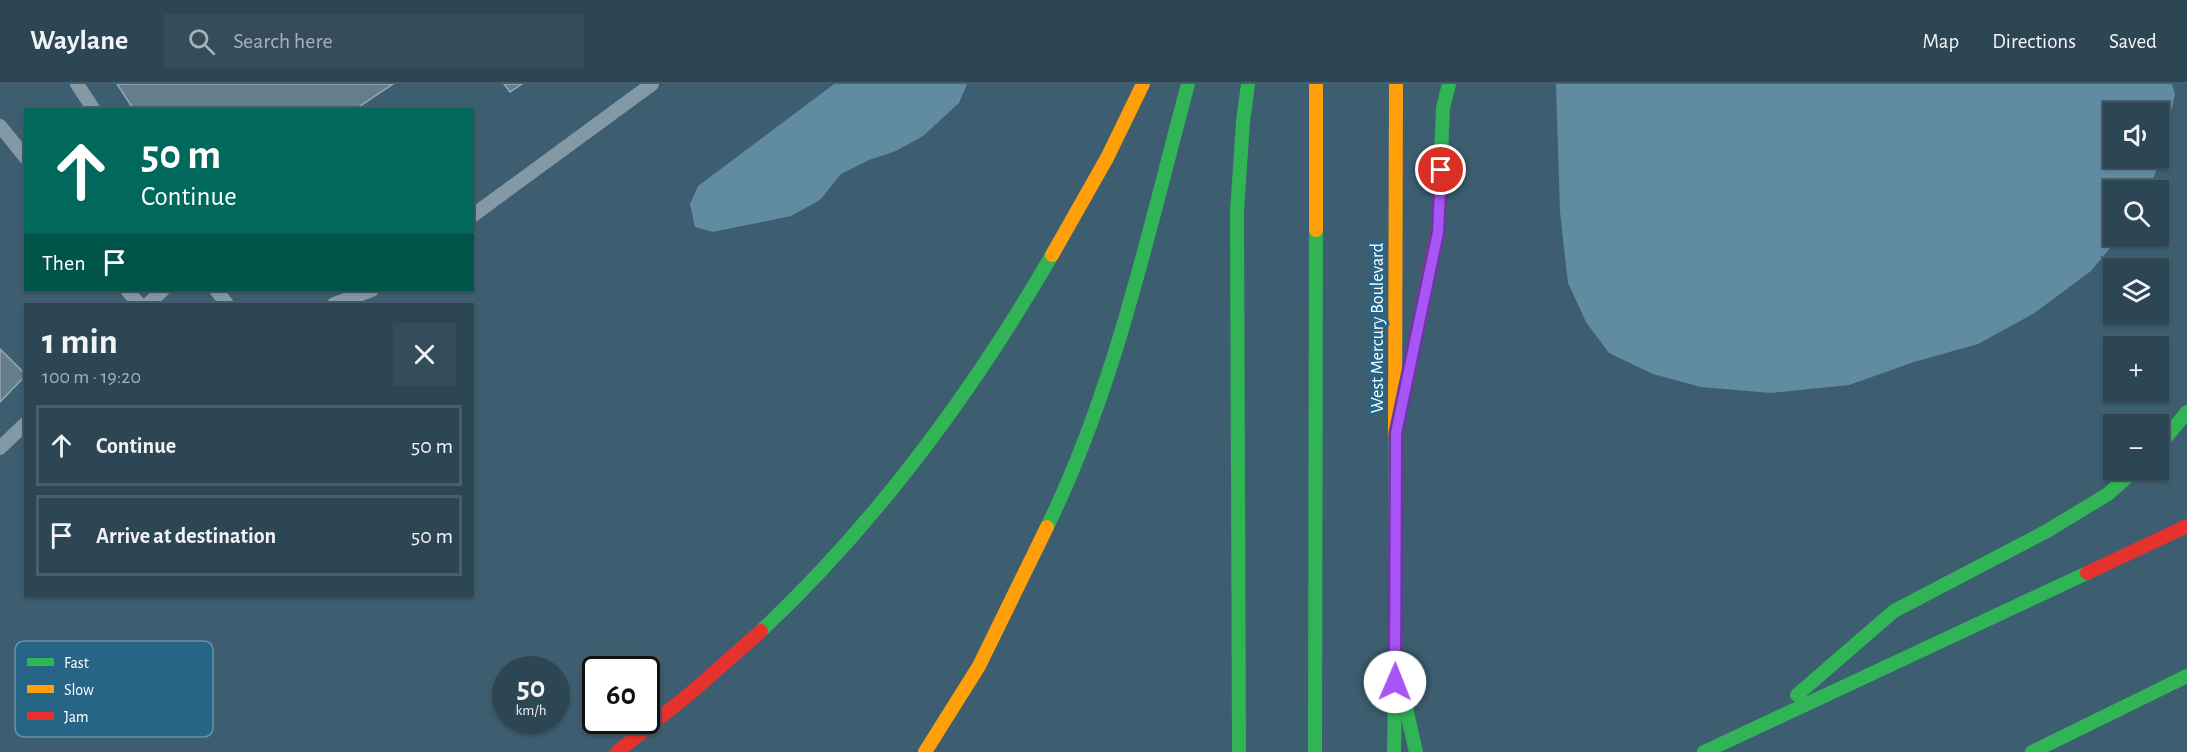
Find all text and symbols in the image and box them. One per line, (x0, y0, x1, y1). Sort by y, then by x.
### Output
search box (164, 14, 584, 68)
icon: search (185, 25, 218, 58)
text: Waylane (30, 27, 128, 55)
text: Search here (233, 30, 333, 52)
text: Map (1923, 31, 1959, 52)
text: Directions (1992, 31, 2076, 52)
text: Saved (2109, 31, 2157, 52)
map controls (2103, 102, 2169, 480)
button: sound (2103, 102, 2169, 168)
icon: ahead (42, 132, 120, 210)
text: 50 m (141, 134, 221, 176)
pin (1415, 144, 1466, 195)
icon: arrive (1424, 153, 1457, 186)
button: search (2103, 180, 2169, 246)
text: Continue (141, 183, 237, 210)
street label: West Mercury Boulevard (1369, 243, 1387, 413)
icon: arrive (98, 246, 131, 279)
text: Then (42, 252, 86, 274)
button: layers (2103, 258, 2169, 324)
button: close (393, 323, 456, 386)
text: 1 min (42, 324, 118, 360)
button: + (2103, 336, 2169, 402)
text: 100 m · 19:20 (42, 367, 141, 387)
button: − (2103, 414, 2169, 480)
icon: ahead (45, 429, 78, 462)
text: Continue (96, 435, 176, 457)
text: 50 m (411, 435, 453, 457)
icon: arrive (45, 519, 78, 552)
text: Arrive at destination (96, 525, 276, 547)
text: 50 m (411, 525, 453, 547)
legend (15, 641, 213, 737)
position arrow (1363, 650, 1427, 714)
text: Fast (64, 655, 89, 671)
speed limit sign: 60 (582, 656, 660, 734)
text: 50 (517, 673, 545, 703)
text: Slow (64, 682, 94, 698)
text: km/h (516, 703, 546, 718)
text: Jam (64, 709, 89, 725)

